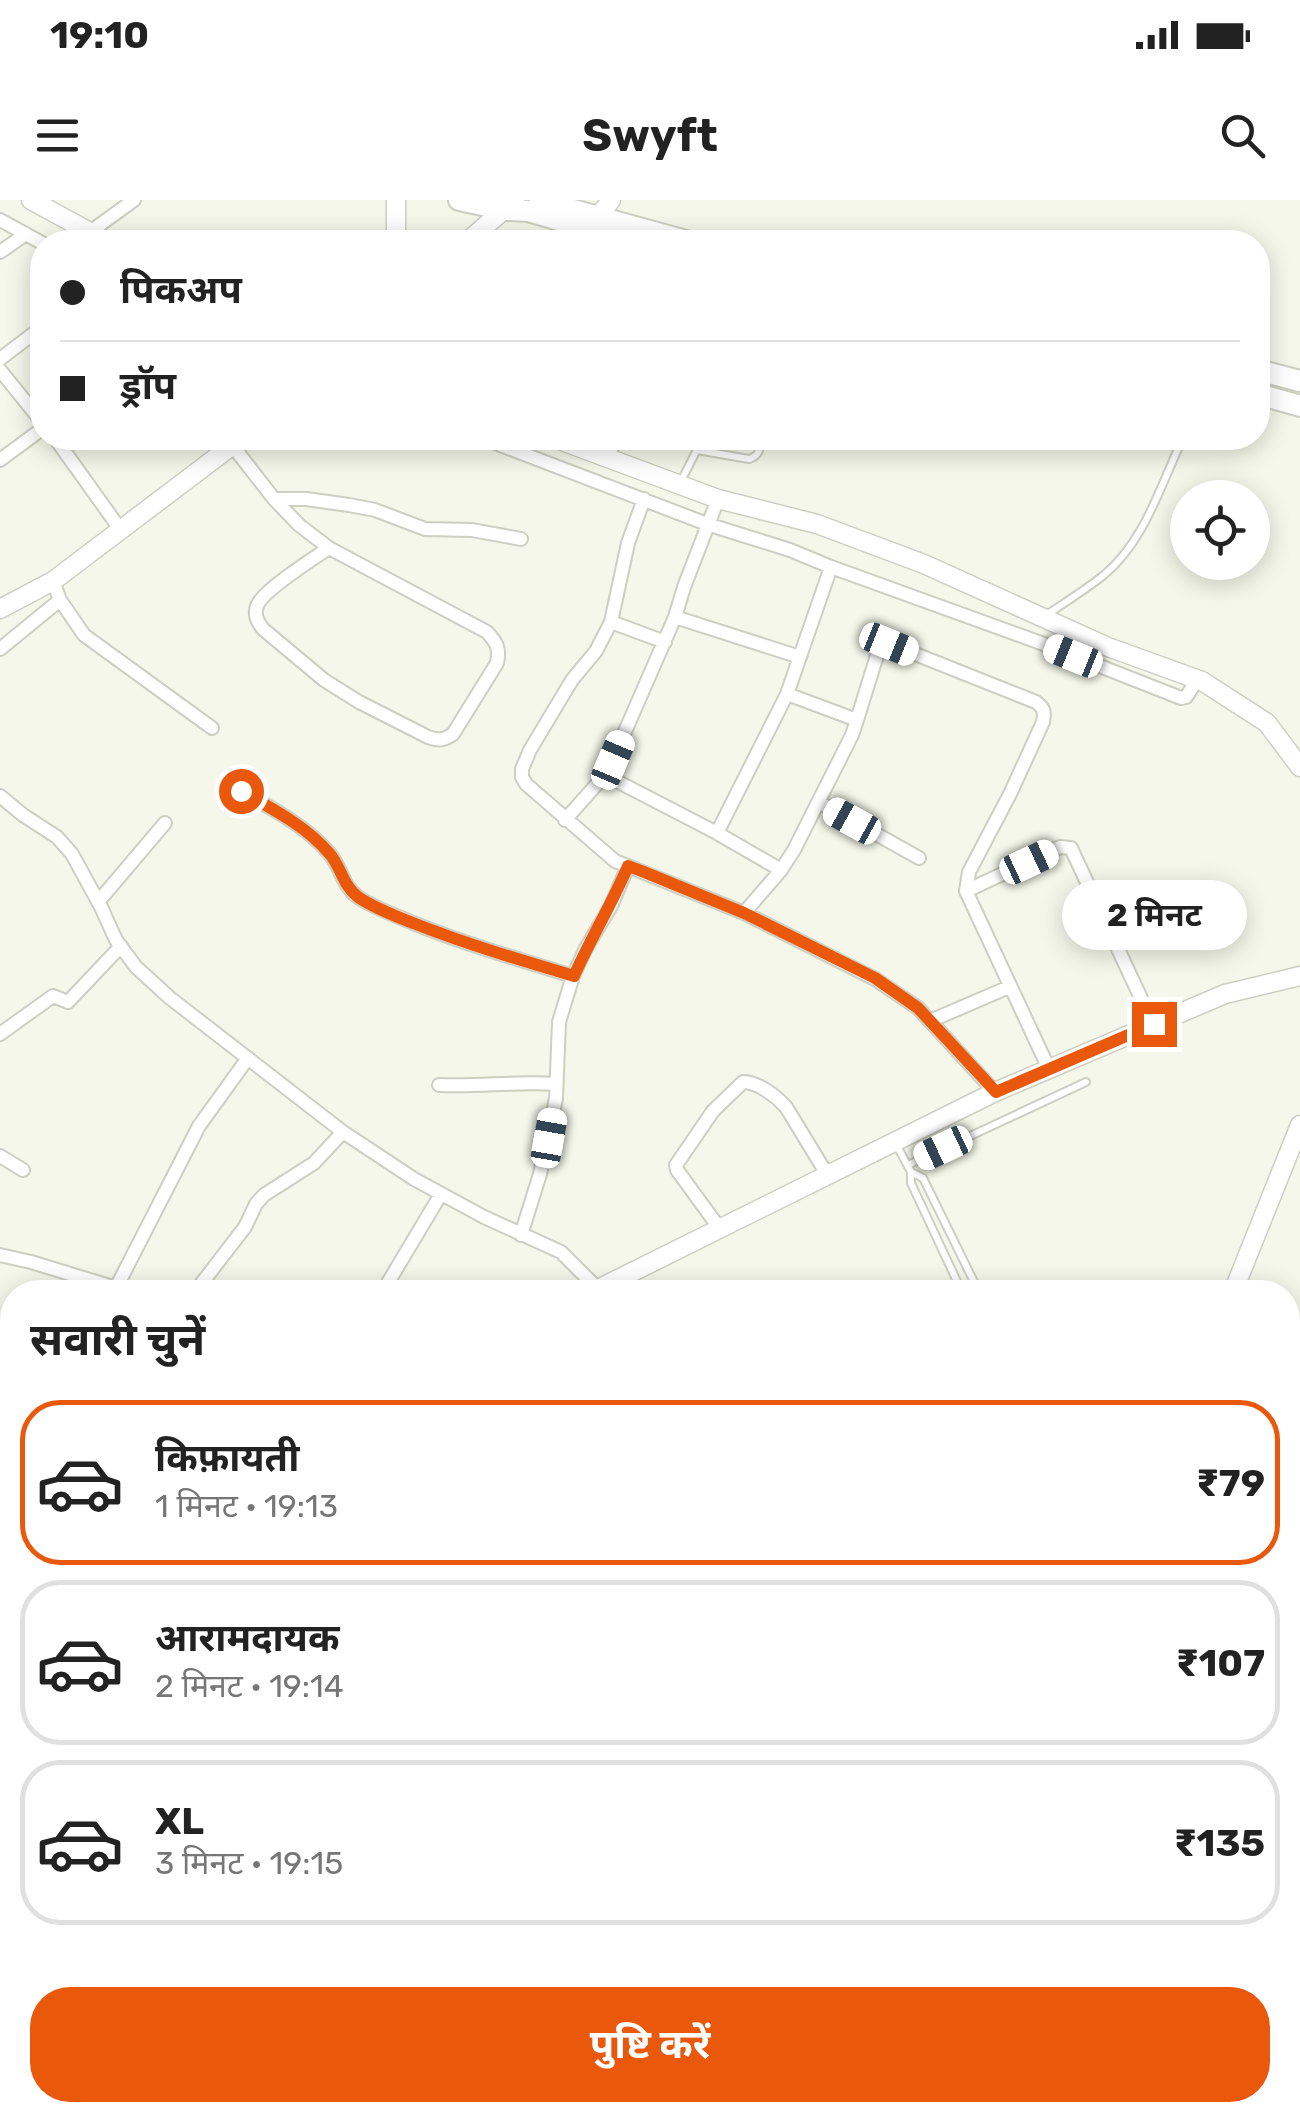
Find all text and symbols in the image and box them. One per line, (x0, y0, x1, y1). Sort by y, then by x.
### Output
text: 19:10 (50, 12, 149, 58)
icon: menu (30, 108, 85, 163)
icon: search (1215, 108, 1270, 163)
text: Swyft (582, 109, 718, 162)
text: पिकअप (120, 267, 242, 313)
text: ड्रॉप (120, 363, 176, 409)
map controls (1170, 480, 1270, 580)
button: locate (1170, 480, 1270, 580)
car (856, 619, 922, 669)
car (1040, 631, 1106, 681)
car (587, 727, 639, 793)
route start (219, 769, 264, 814)
car (818, 793, 886, 849)
car (995, 836, 1063, 888)
callout: 2 मिनट (1062, 879, 1246, 949)
text: 2 मिनट (1107, 896, 1202, 934)
route end (1132, 1002, 1177, 1047)
car (529, 1106, 569, 1170)
car (909, 1122, 977, 1174)
text: सवारी चुनें (30, 1313, 205, 1366)
text: किफ़ायती (155, 1435, 299, 1481)
icon: car (35, 1438, 125, 1528)
text: ₹79 (1196, 1460, 1265, 1506)
text: 1 मिनट · 19:13 (155, 1487, 338, 1525)
text: आरामदायक (155, 1615, 339, 1661)
icon: car (35, 1618, 125, 1708)
text: ₹107 (1176, 1640, 1265, 1686)
text: 2 मिनट · 19:14 (155, 1667, 344, 1705)
icon: car (35, 1798, 125, 1888)
text: XL (155, 1798, 204, 1844)
text: ₹135 (1174, 1820, 1265, 1866)
text: 3 मिनट · 19:15 (155, 1844, 343, 1882)
button: पुष्टि करें (30, 1987, 1270, 2102)

